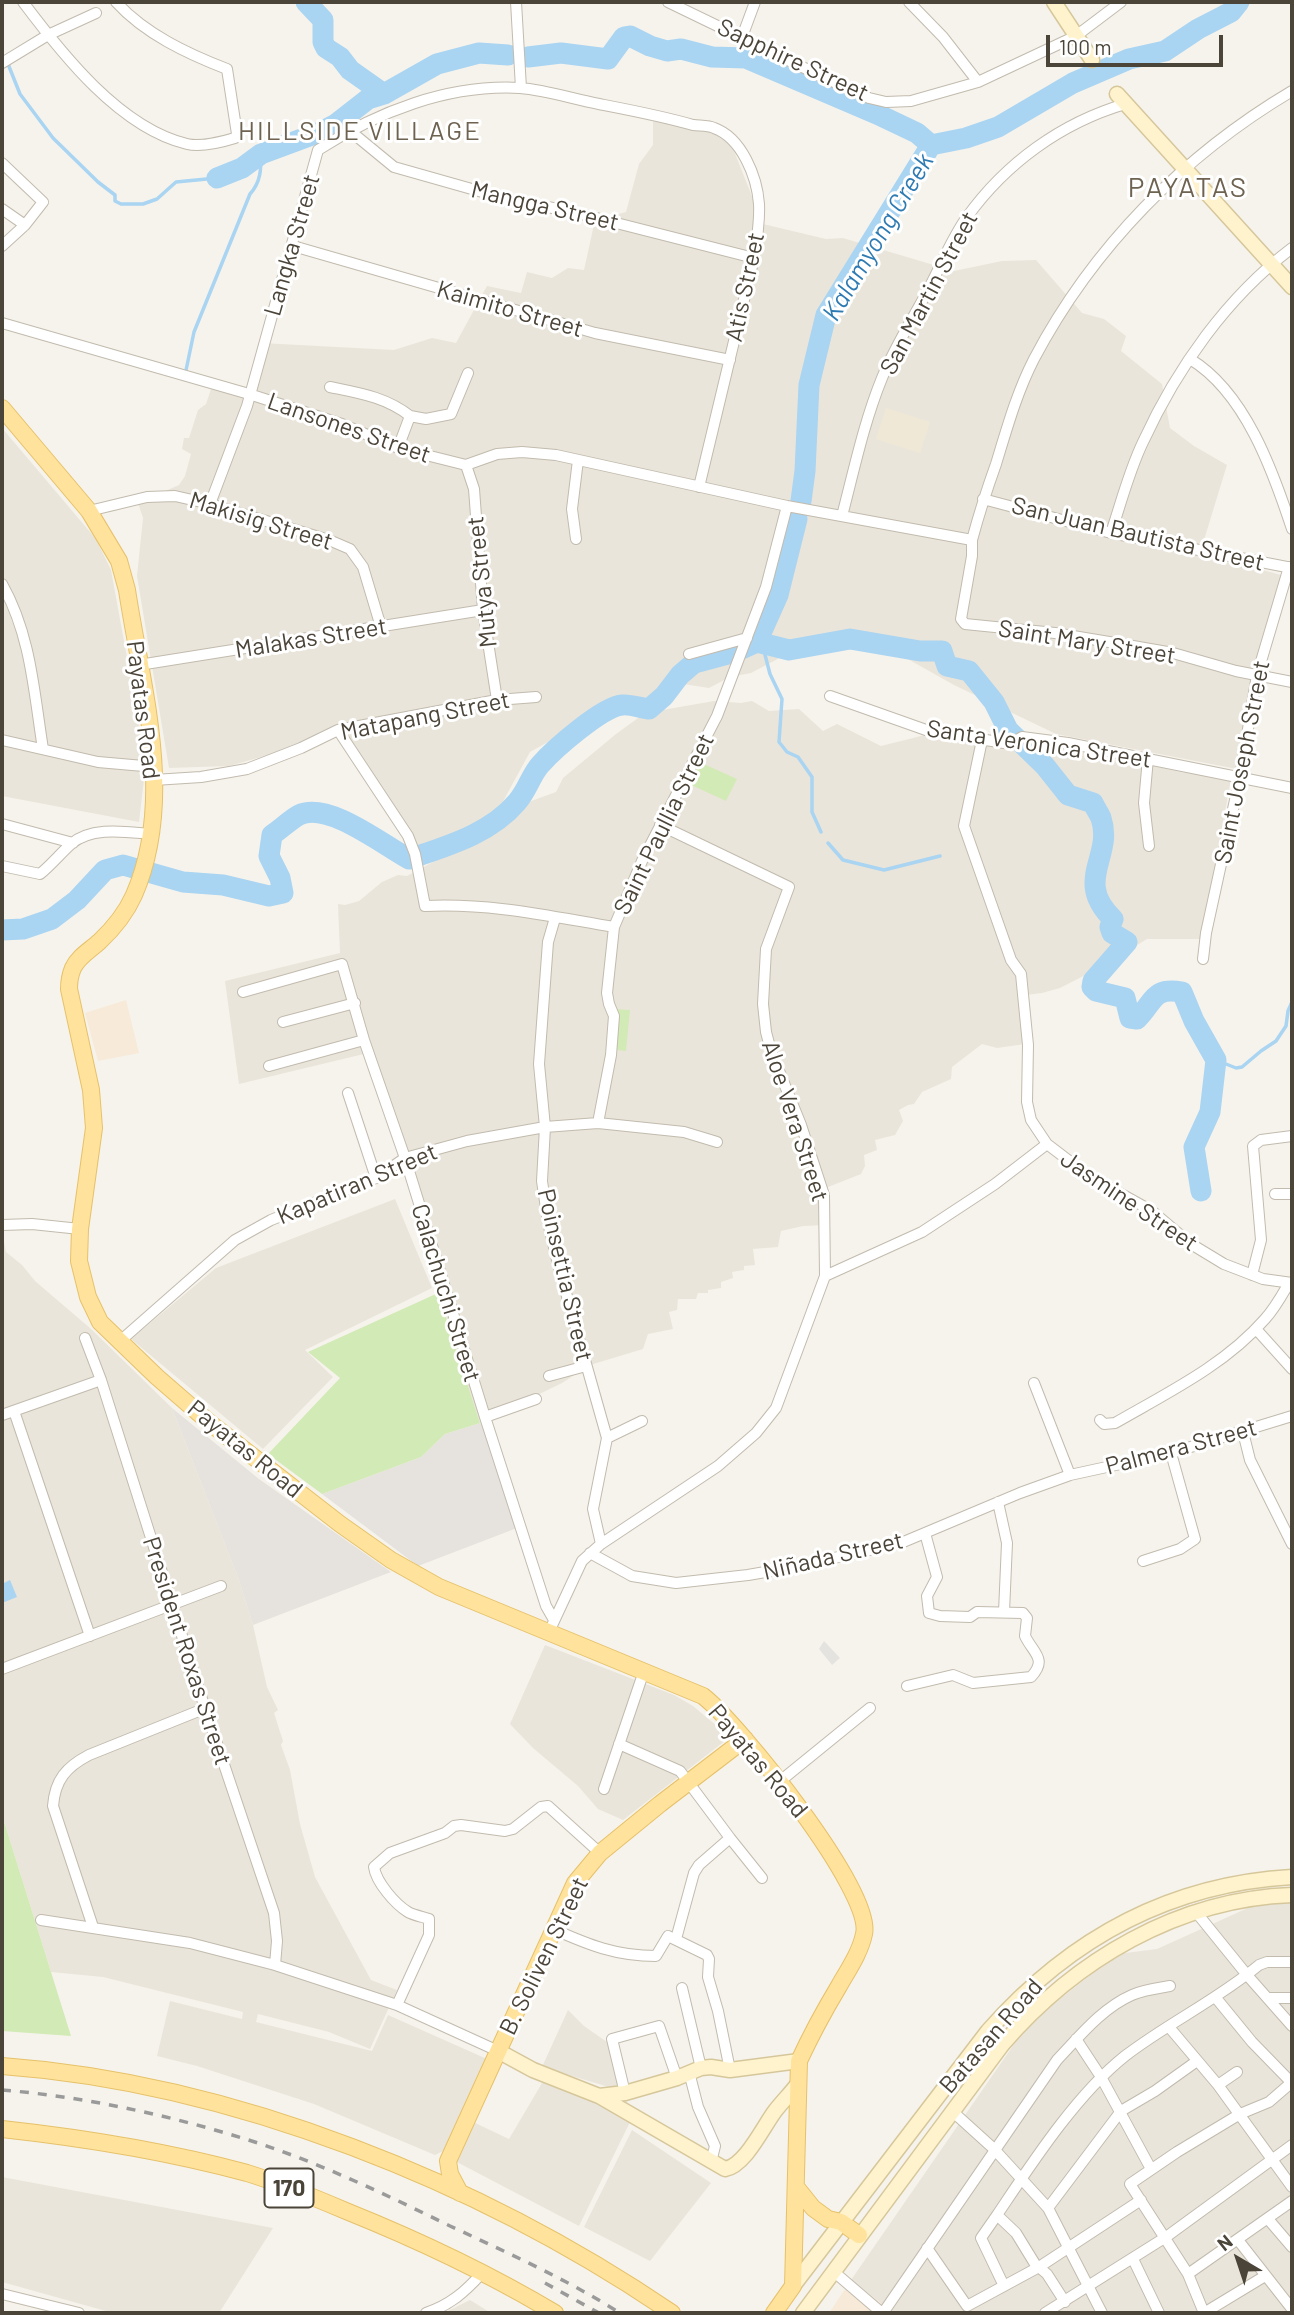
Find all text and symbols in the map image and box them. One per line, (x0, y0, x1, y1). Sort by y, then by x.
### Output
street label: Sapphire Street (713, 12, 873, 108)
scale bar (1049, 21, 1226, 65)
text: 100 m (1059, 34, 1112, 59)
district label: HILLSIDE VILLAGE (240, 115, 480, 147)
water label: Kalamyong Creek (816, 148, 940, 326)
street label: Langka Street (258, 171, 326, 319)
district label: PAYATAS (1129, 171, 1247, 205)
street label: Mangga Street (468, 175, 622, 237)
street label: San Martin Street (874, 207, 984, 379)
street label: Atis Street (719, 230, 771, 344)
street label: Kaimito Street (434, 274, 586, 344)
street label: Lansones Street (264, 387, 434, 469)
street label: Makisig Street (186, 486, 336, 556)
street label: San Juan Bautista Street (1009, 491, 1267, 577)
street label: Mutya Street (461, 515, 503, 649)
street label: Malakas Street (233, 612, 389, 664)
street label: Saint Mary Street (996, 614, 1178, 670)
street label: Payatas Road (120, 639, 166, 781)
street label: Saint Joseph Street (1208, 658, 1276, 866)
street label: Matapang Street (338, 685, 512, 747)
street label: Santa Veronica Street (925, 714, 1153, 774)
street label: Saint Paullia Street (608, 729, 720, 919)
street label: Aloe Vera Street (755, 1037, 835, 1205)
street label: Kapatiran Street (272, 1137, 442, 1231)
street label: Jasmine Street (1055, 1144, 1203, 1258)
street label: Poinsettia Street (531, 1186, 599, 1364)
street label: Calachuchi Street (405, 1201, 487, 1385)
street label: Payatas Road (182, 1394, 308, 1504)
street label: Palmera Street (1102, 1413, 1260, 1481)
street label: Niñada Street (760, 1526, 906, 1586)
street label: President Roxas Street (136, 1533, 238, 1769)
street label: Payatas Road (702, 1698, 814, 1824)
street label: B. Soliven Street (493, 1872, 595, 2040)
street label: Batasan Road (933, 1973, 1049, 2099)
road number: 170 (264, 2168, 314, 2208)
north arrow (1203, 2224, 1273, 2294)
text: N (1212, 2229, 1237, 2255)

